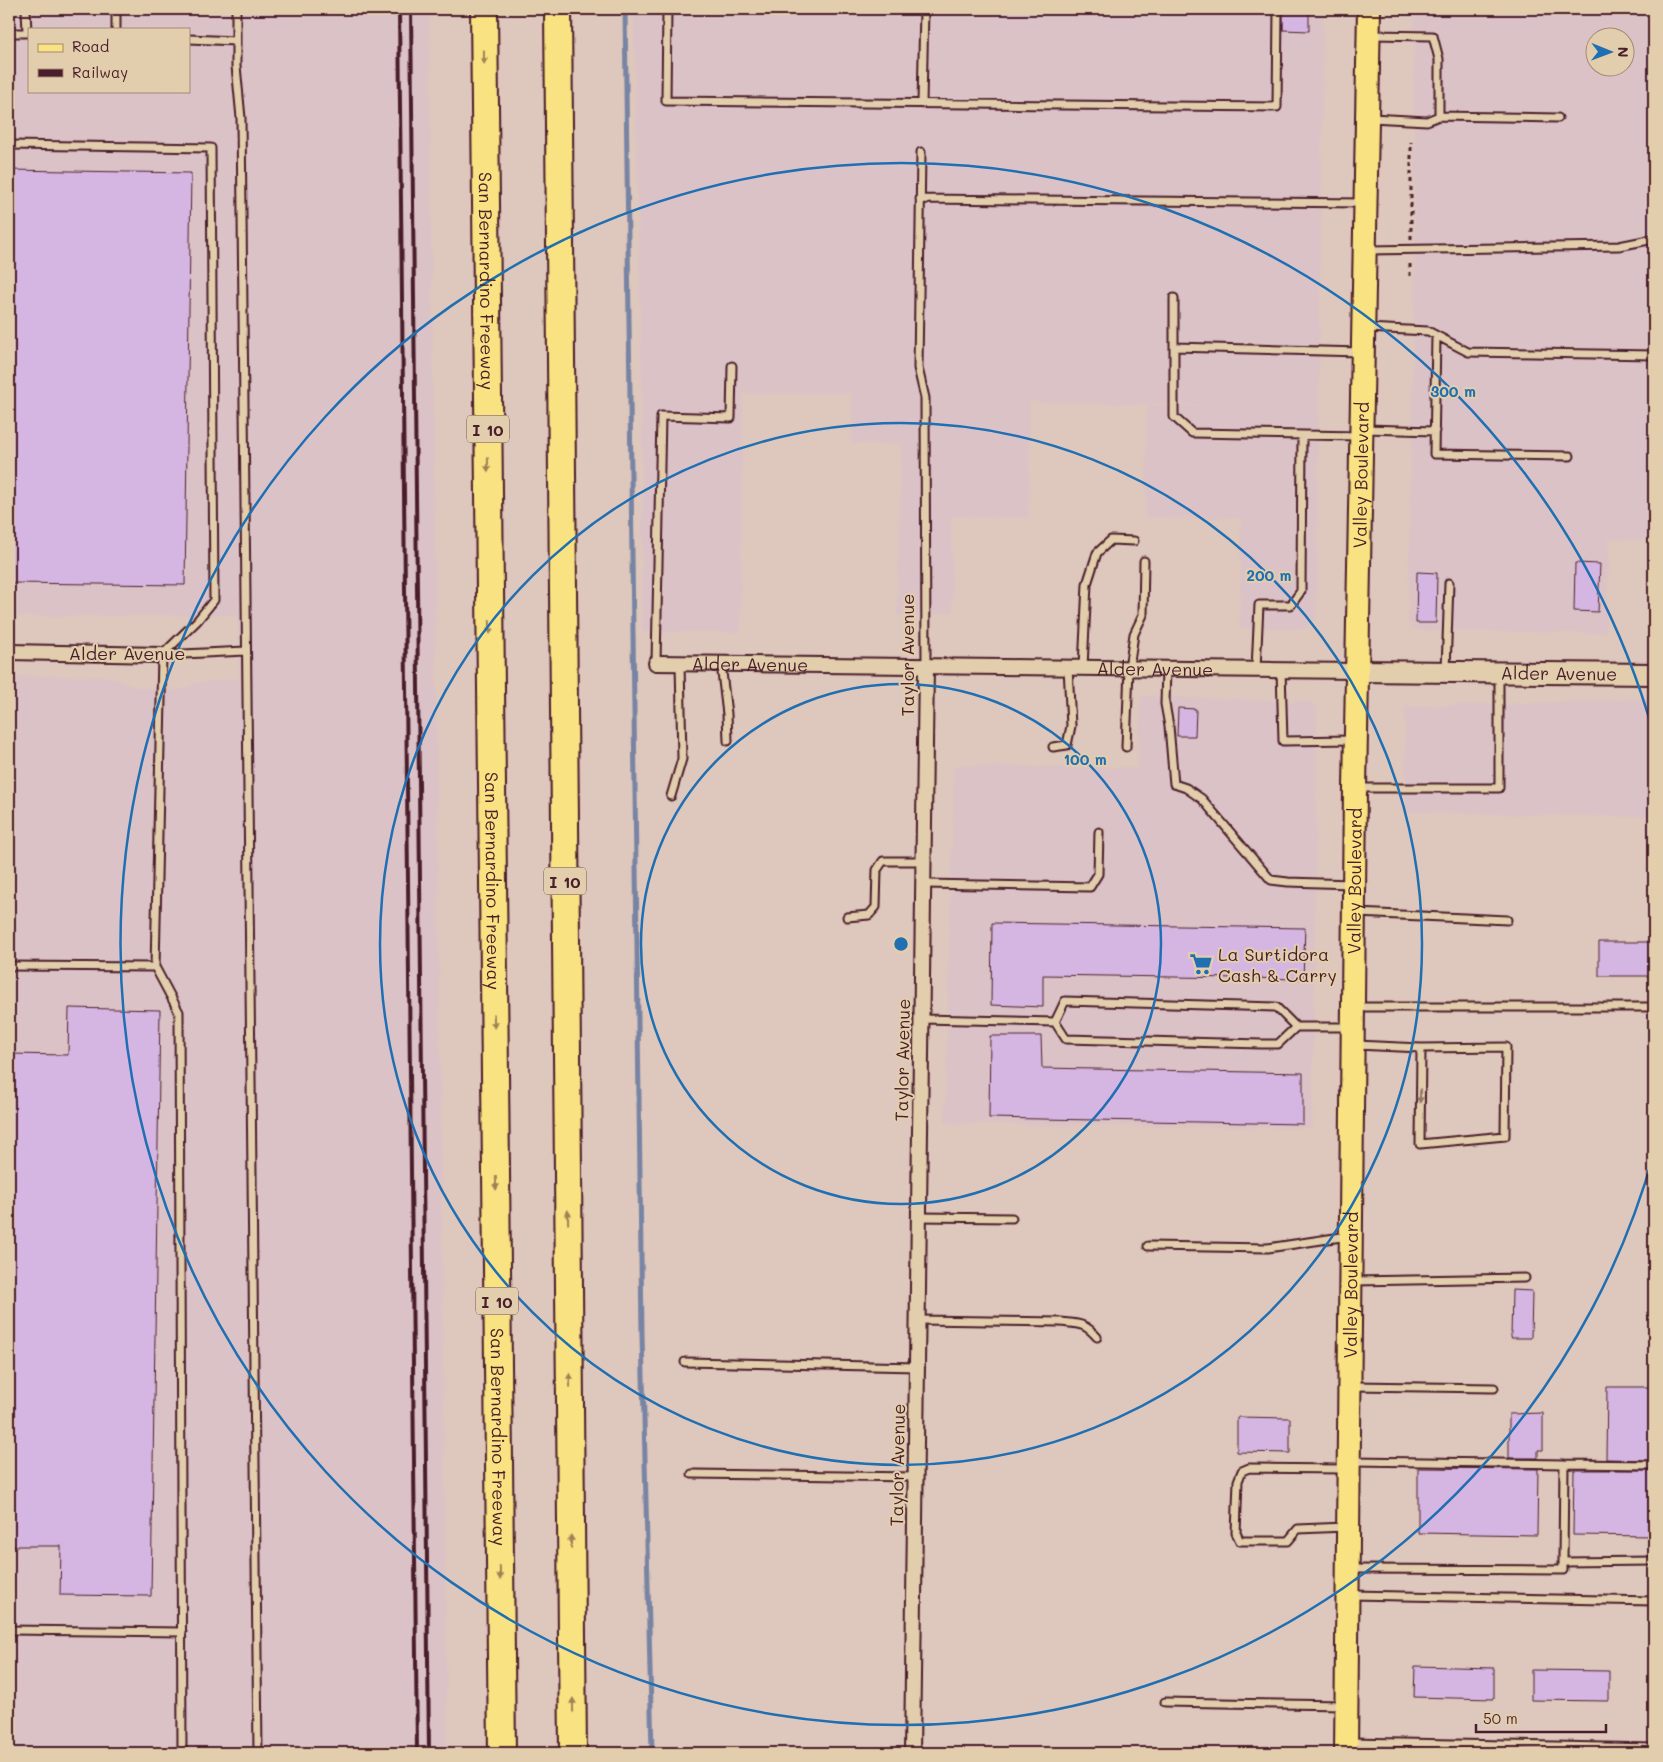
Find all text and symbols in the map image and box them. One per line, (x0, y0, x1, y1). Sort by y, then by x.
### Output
legend (28, 28, 190, 92)
north arrow (1586, 28, 1636, 78)
text: Road (72, 36, 109, 56)
text: N (1614, 47, 1633, 58)
one-way arrow (480, 50, 488, 66)
text: Railway (72, 62, 128, 82)
street label: San Bernardino Freeway (474, 172, 500, 390)
text: 300 m (1430, 381, 1476, 401)
street label: Valley Boulevard (1347, 401, 1374, 549)
road number: I 10 (467, 416, 509, 442)
one-way arrow (485, 457, 493, 473)
text: 200 m (1247, 565, 1292, 585)
street label: Taylor Avenue (895, 594, 919, 716)
one-way arrow (486, 620, 494, 636)
street label: Alder Avenue (69, 641, 185, 665)
street label: Alder Avenue (691, 651, 808, 677)
street label: Alder Avenue (1096, 656, 1213, 681)
street label: Alder Avenue (1501, 660, 1617, 686)
text: 100 m (1063, 749, 1107, 769)
street label: San Bernardino Freeway (480, 772, 506, 990)
street label: Valley Boulevard (1341, 808, 1367, 955)
road number: I 10 (544, 868, 586, 894)
centre of rings (892, 935, 910, 953)
place label: La Surtidora Cash & Carry (1218, 942, 1337, 987)
supermarket icon: La Surtidora Cash & Carry (1188, 951, 1214, 977)
street label: Taylor Avenue (889, 998, 915, 1122)
one-way arrow (490, 1013, 498, 1029)
one-way arrow (1416, 1088, 1424, 1104)
one-way arrow (492, 1175, 500, 1191)
one-way arrow (564, 1209, 572, 1225)
street label: Valley Boulevard (1338, 1211, 1363, 1359)
road number: I 10 (476, 1288, 518, 1314)
street label: San Bernardino Freeway (486, 1328, 512, 1546)
one-way arrow (566, 1371, 574, 1387)
street label: Taylor Avenue (884, 1403, 910, 1527)
one-way arrow (567, 1534, 575, 1550)
one-way arrow (496, 1565, 504, 1581)
one-way arrow (568, 1696, 576, 1712)
scale bar (1476, 1702, 1606, 1734)
text: 50 m (1483, 1708, 1518, 1728)

